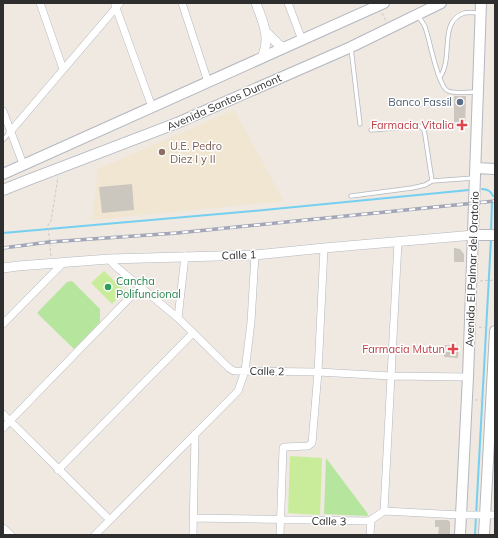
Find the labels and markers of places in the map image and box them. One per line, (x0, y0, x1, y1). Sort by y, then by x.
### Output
place label: Banco Fassil (388, 95, 452, 109)
marker: Banco Fassil (455, 97, 465, 107)
place label: Farmacia Vitalia (371, 118, 454, 132)
marker: Farmacia Vitalia (457, 120, 467, 130)
place label: U.E. Pedro Diez I y II (170, 139, 222, 166)
marker: U.E. Pedro Diez I y II (157, 147, 167, 157)
place label: Cancha Polifuncional (116, 274, 181, 301)
marker: Cancha Polifuncional (103, 282, 113, 292)
place label: Farmacia Mutun (362, 342, 445, 356)
marker: Farmacia Mutun (448, 344, 458, 354)

